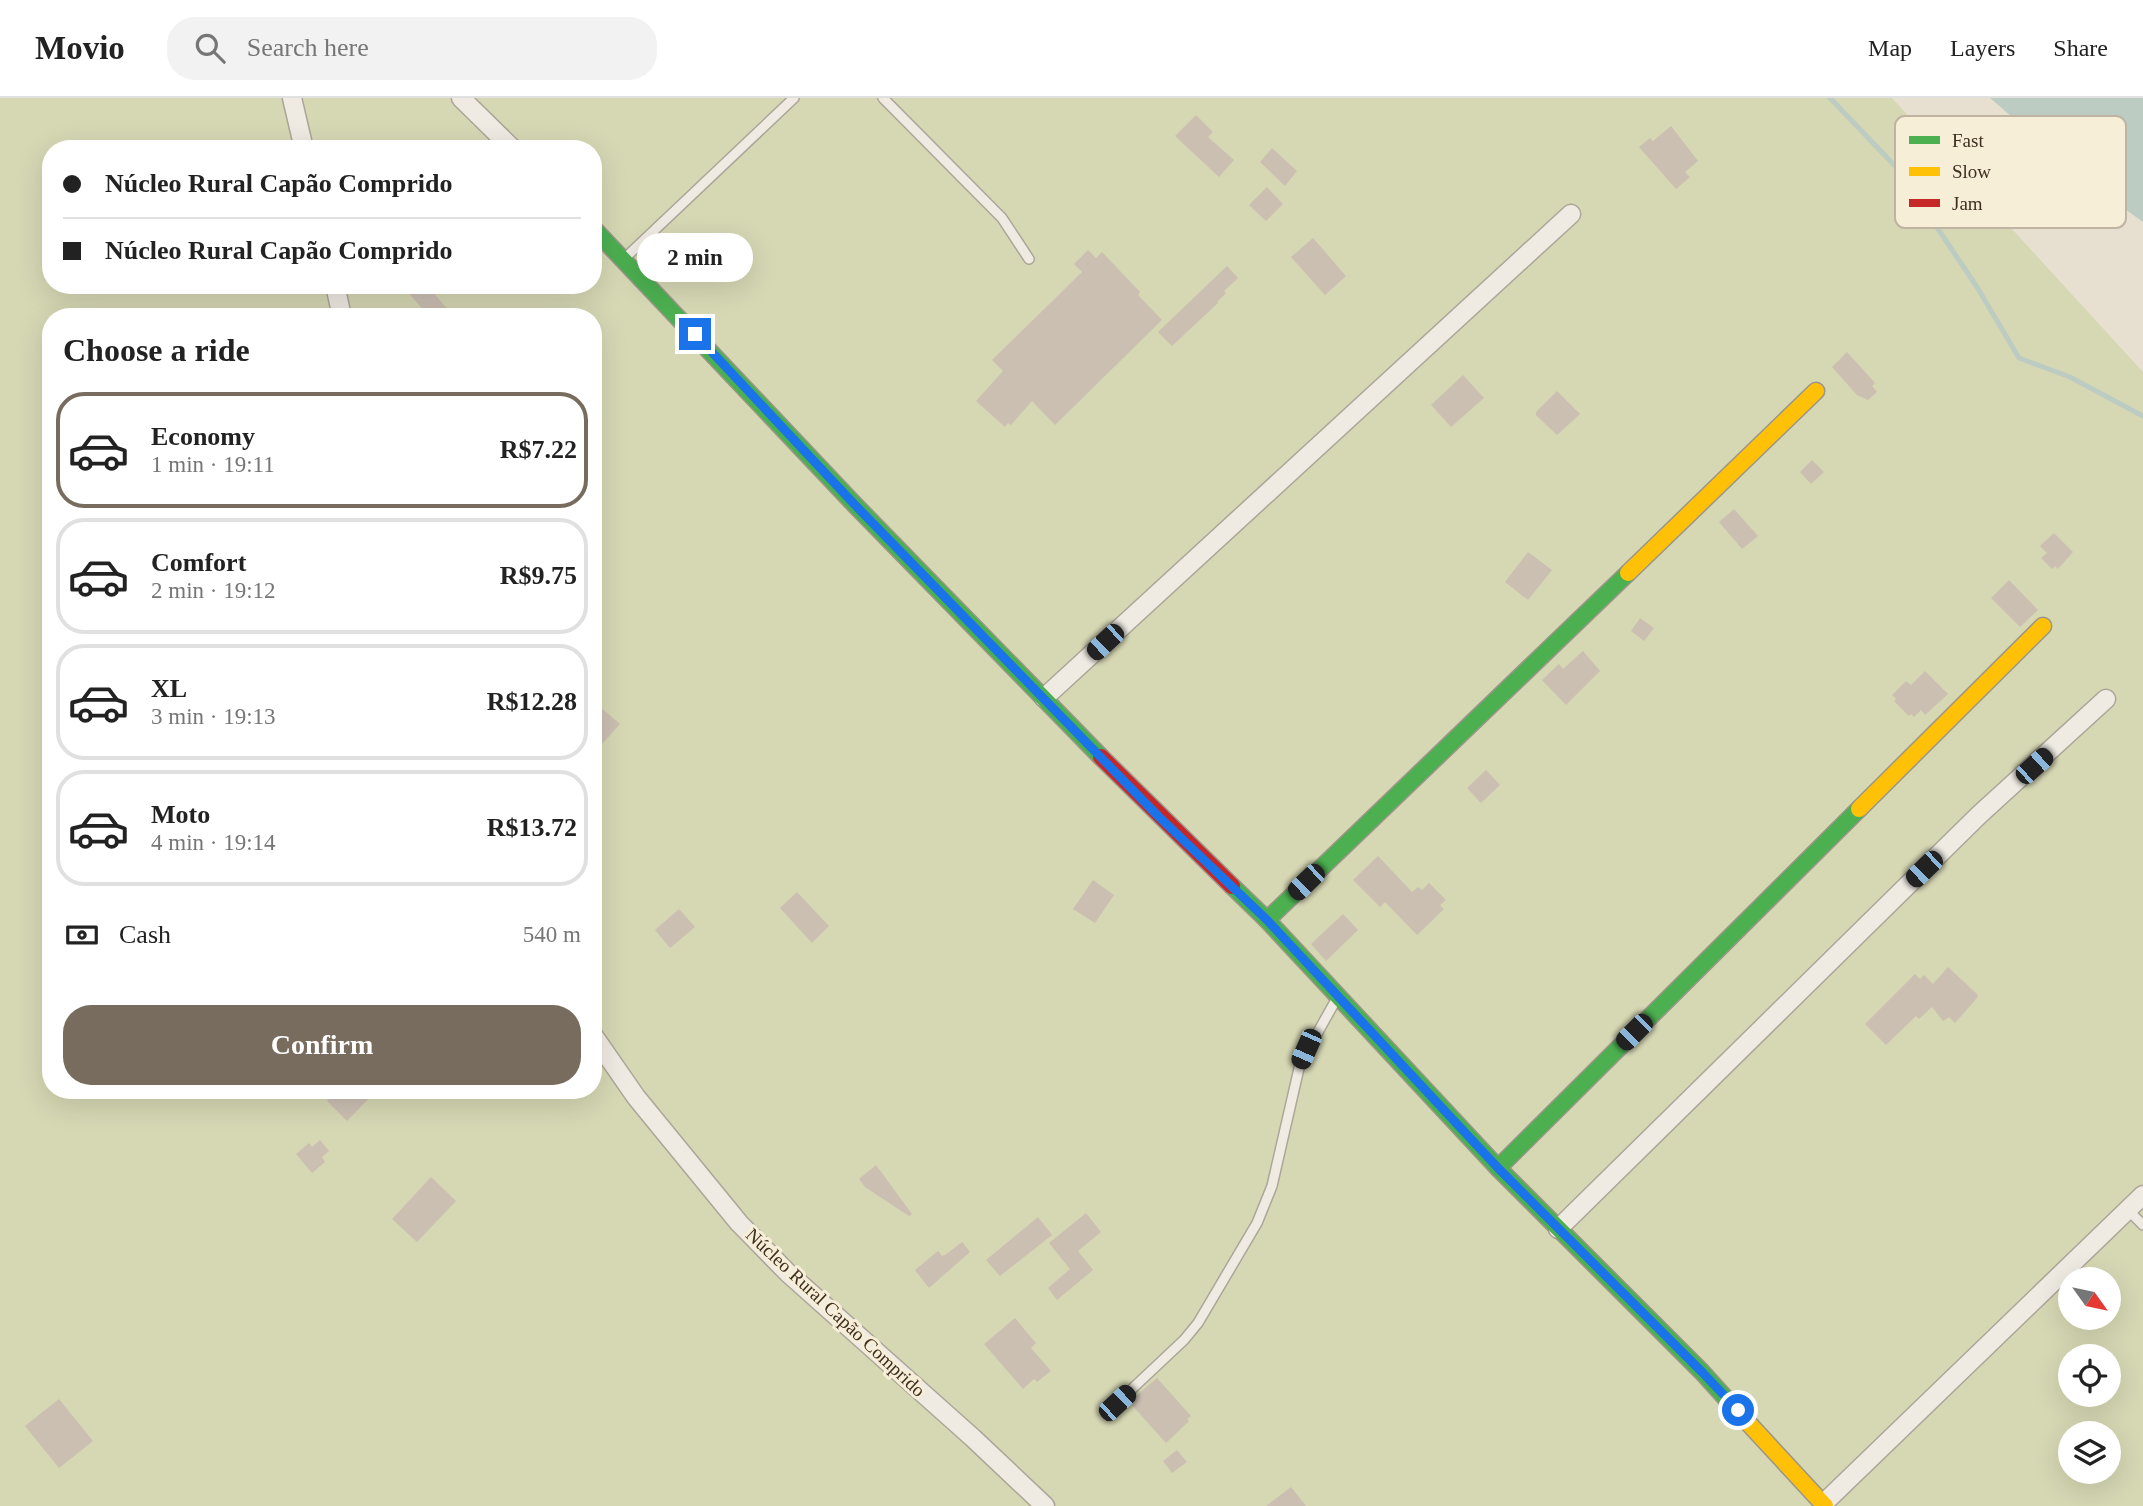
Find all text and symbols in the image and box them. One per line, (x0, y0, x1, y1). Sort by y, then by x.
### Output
search box (167, 17, 657, 80)
icon: search (191, 29, 229, 67)
text: Movio (35, 30, 125, 66)
text: Search here (247, 33, 369, 62)
text: Map (1868, 35, 1912, 61)
text: Layers (1950, 35, 2015, 61)
text: Share (2053, 35, 2108, 61)
legend (1895, 116, 2126, 228)
text: Fast (1952, 130, 1984, 151)
text: Slow (1952, 161, 1991, 182)
text: Núcleo Rural Capão Comprido (105, 169, 452, 198)
text: Jam (1952, 193, 1983, 214)
callout: 2 min (637, 232, 753, 282)
text: Núcleo Rural Capão Comprido (105, 236, 452, 265)
text: 2 min (667, 245, 723, 270)
route end (679, 318, 711, 350)
text: Choose a ride (63, 332, 250, 368)
icon: car (67, 419, 130, 482)
text: Economy (151, 422, 255, 451)
text: R$7.22 (500, 435, 577, 464)
text: 1 min · 19:11 (151, 452, 275, 477)
icon: car (67, 545, 130, 608)
text: Comfort (151, 548, 246, 577)
text: R$9.75 (500, 561, 577, 590)
text: 2 min · 19:12 (151, 578, 276, 603)
car (1083, 620, 1128, 664)
icon: car (67, 671, 130, 734)
text: XL (151, 674, 187, 703)
text: R$12.28 (487, 687, 577, 716)
text: 3 min · 19:13 (151, 704, 276, 729)
car (2012, 744, 2057, 788)
icon: car (67, 797, 130, 860)
text: Moto (151, 800, 210, 829)
text: R$13.72 (487, 813, 577, 842)
text: 4 min · 19:14 (151, 830, 276, 855)
car (1902, 847, 1947, 891)
car (1284, 860, 1329, 904)
icon: cash (63, 916, 101, 954)
text: Cash (119, 920, 171, 949)
text: 540 m (523, 922, 581, 947)
button: Confirm (63, 1005, 581, 1085)
car (1612, 1010, 1657, 1054)
car (1288, 1026, 1325, 1072)
street label: Núcleo Rural Capão Comprido (742, 1224, 929, 1401)
north arrow (2058, 1267, 2121, 1330)
map controls (2058, 1267, 2121, 1484)
button: locate (2058, 1344, 2121, 1407)
car (1095, 1381, 1140, 1425)
route start (1722, 1394, 1754, 1426)
button: layers (2058, 1421, 2121, 1484)

